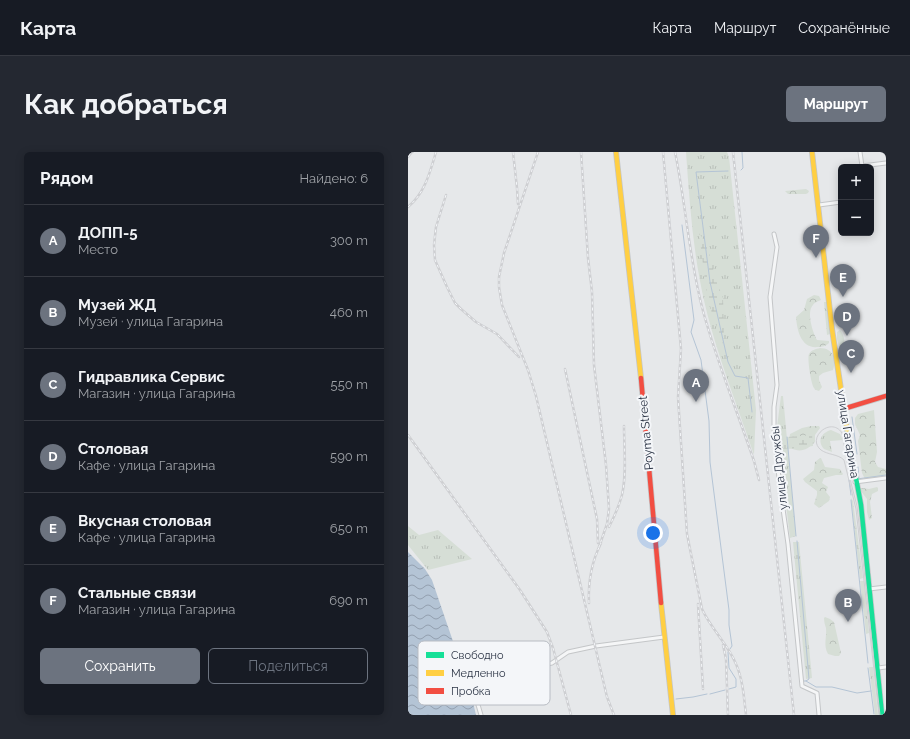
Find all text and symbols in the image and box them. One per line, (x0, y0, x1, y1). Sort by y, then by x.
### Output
text: Карта (20, 17, 76, 39)
text: Карта (653, 20, 692, 36)
text: Маршрут (714, 20, 776, 36)
text: Сохранённые (798, 20, 890, 36)
button: Маршрут (786, 86, 886, 122)
text: Как добраться (24, 88, 228, 121)
map controls (838, 164, 874, 236)
button: + (838, 164, 874, 200)
text: Рядом (40, 168, 93, 188)
text: Найдено: 6 (300, 171, 368, 186)
button: − (838, 200, 874, 236)
text: ДОПП-5 (78, 224, 138, 242)
pin: F (803, 225, 829, 258)
text: A (49, 233, 57, 248)
text: 300 m (330, 233, 368, 248)
text: Место (78, 242, 118, 257)
pin: E (830, 264, 856, 297)
text: Музей ЖД (78, 296, 156, 314)
pin: D (834, 303, 860, 336)
text: B (49, 305, 57, 320)
text: 460 m (330, 305, 368, 320)
text: Музей · улица Гагарина (78, 314, 223, 329)
pin: C (838, 340, 864, 373)
text: Гидравлика Сервис (78, 368, 225, 386)
pin: A (683, 369, 709, 402)
text: C (49, 377, 57, 392)
text: 550 m (331, 377, 368, 392)
text: Магазин · улица Гагарина (78, 386, 235, 401)
street label: улица Гагарина (834, 389, 862, 479)
street label: Poyma Street (636, 395, 656, 471)
street label: улица Дружбы (768, 425, 790, 511)
text: Столовая (78, 440, 148, 458)
text: D (48, 449, 58, 464)
text: 590 m (330, 449, 368, 464)
text: Кафе · улица Гагарина (78, 458, 215, 473)
text: Вкусная столовая (78, 512, 211, 530)
text: E (49, 521, 57, 536)
text: 650 m (330, 521, 368, 536)
your location (643, 523, 663, 543)
text: Кафе · улица Гагарина (78, 530, 215, 545)
text: Стальные связи (78, 584, 196, 602)
pin: B (835, 589, 861, 622)
text: F (49, 593, 57, 608)
text: 690 m (329, 593, 368, 608)
text: Магазин · улица Гагарина (78, 602, 235, 617)
legend (418, 641, 550, 705)
button: Сохранить (40, 648, 200, 684)
button: Поделиться (208, 648, 368, 684)
text: Свободно (451, 649, 504, 662)
text: Медленно (451, 667, 506, 680)
text: Пробка (451, 685, 491, 698)

